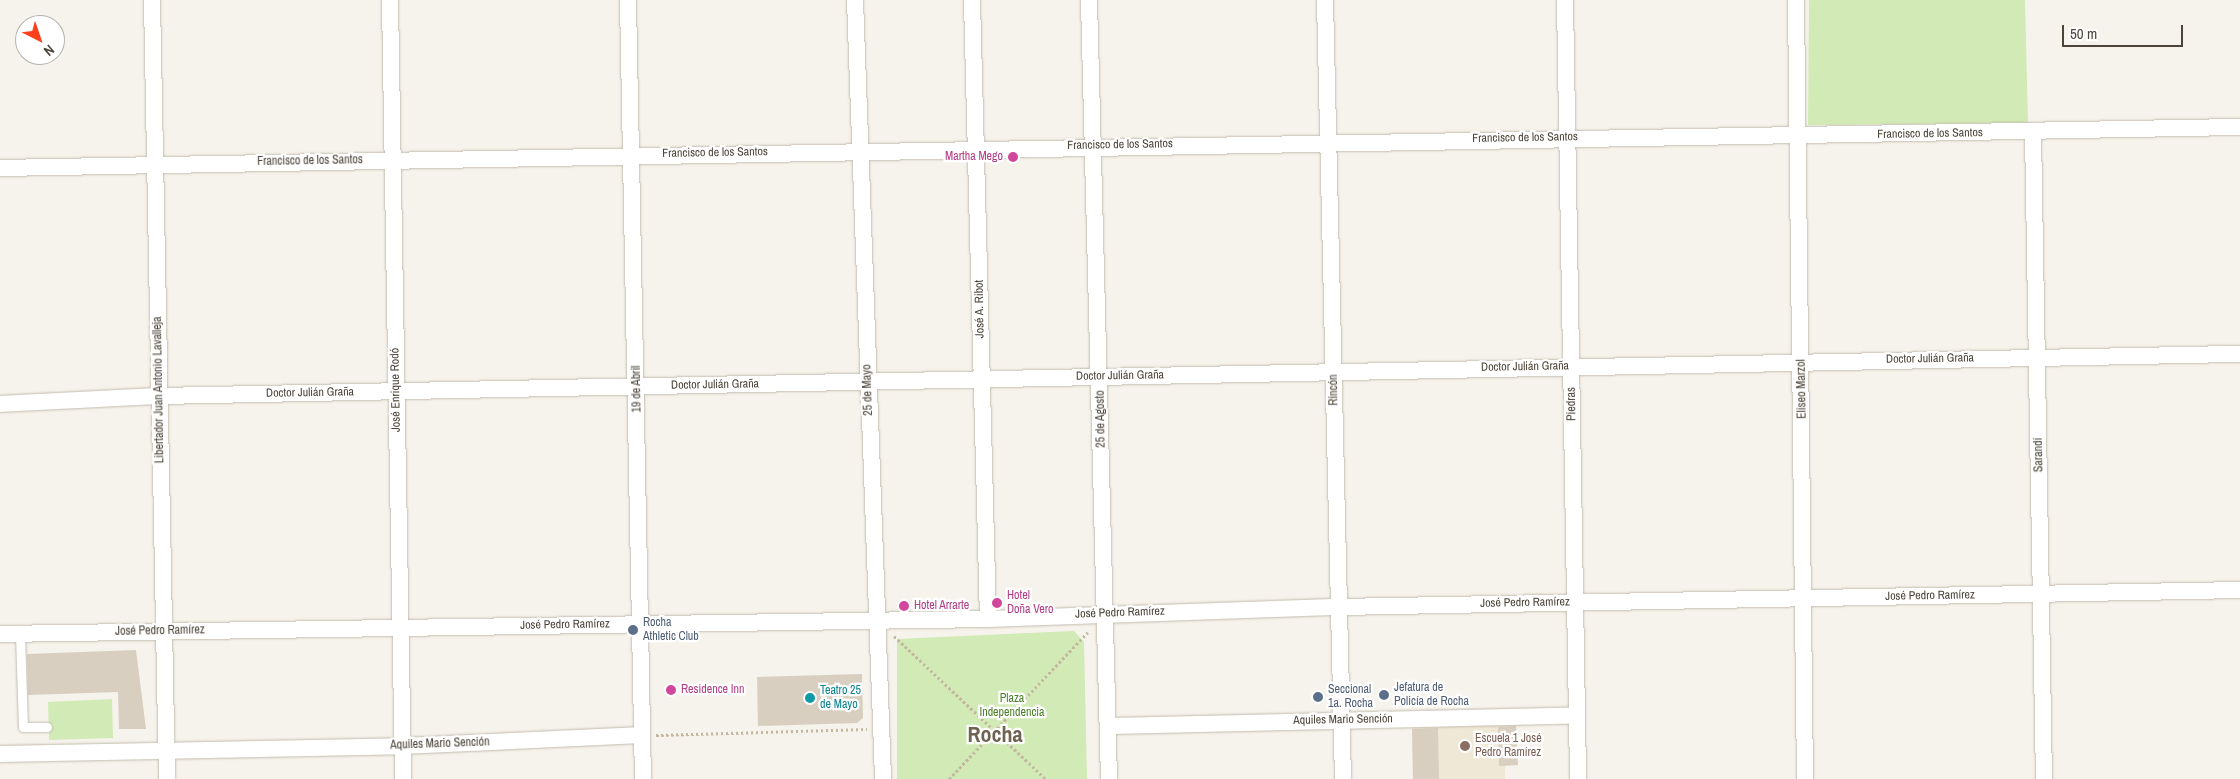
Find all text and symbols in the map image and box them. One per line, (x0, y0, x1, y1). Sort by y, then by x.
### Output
north arrow (15, 15, 65, 65)
scale bar (2065, 15, 2186, 47)
text: 50 m (2070, 23, 2097, 44)
text: N (40, 41, 58, 60)
street label: Francisco de los Santos (1877, 126, 1983, 142)
street label: Francisco de los Santos (1472, 130, 1578, 146)
street label: Francisco de los Santos (1067, 137, 1173, 153)
street label: Francisco de los Santos (662, 145, 768, 161)
place label: Martha Mego (945, 150, 1003, 164)
marker: Martha Mego (1007, 151, 1019, 163)
street label: Francisco de los Santos (257, 153, 363, 169)
street label: José A. Ribot (972, 279, 988, 339)
street label: Libertador Juan Antonio Lavalleja (151, 316, 167, 464)
street label: José Enrique Rodó (388, 348, 404, 432)
street label: Doctor Julián Graña (1886, 351, 1974, 367)
street label: Doctor Julián Graña (1481, 359, 1569, 375)
street label: Eliseo Marzol (1794, 359, 1810, 419)
street label: 25 de Mayo (860, 364, 876, 416)
street label: 19 de Abril (629, 365, 645, 413)
street label: Doctor Julián Graña (1076, 368, 1164, 384)
street label: Rincón (1327, 374, 1341, 406)
street label: Doctor Julián Graña (671, 377, 759, 393)
street label: Doctor Julián Graña (266, 385, 354, 401)
street label: Piedras (1565, 387, 1579, 421)
street label: 25 de Agosto (1093, 390, 1109, 448)
street label: Sarandí (2032, 438, 2046, 472)
street label: José Pedro Ramírez (1885, 588, 1975, 604)
place label: Hotel Doña Vero (1007, 589, 1053, 617)
street label: José Pedro Ramírez (1480, 595, 1570, 611)
marker: Hotel Doña Vero (991, 597, 1003, 609)
place label: Hotel Arrarte (914, 599, 970, 613)
marker: Hotel Arrarte (898, 600, 910, 612)
street label: José Pedro Ramírez (1075, 604, 1165, 622)
place label: Rocha Athletic Club (643, 616, 699, 644)
street label: José Pedro Ramírez (520, 617, 610, 633)
street label: José Pedro Ramírez (115, 623, 205, 639)
marker: Rocha Athletic Club (627, 624, 639, 636)
place label: Jefatura de Policía de Rocha (1394, 681, 1469, 709)
place label: Residence Inn (681, 683, 744, 697)
place label: Seccional 1a. Rocha (1328, 683, 1373, 711)
marker: Residence Inn (665, 684, 677, 696)
place label: Teatro 25 de Mayo (820, 684, 861, 712)
marker: Jefatura de Policía de Rocha (1378, 689, 1390, 701)
marker: Seccional 1a. Rocha (1312, 691, 1324, 703)
marker: Teatro 25 de Mayo (804, 692, 816, 704)
park label: Plaza Independencia (979, 692, 1045, 720)
street label: Aquiles Mario Sención (1293, 712, 1393, 728)
district label: Rocha (967, 722, 1023, 748)
place label: Escuela 1 José Pedro Ramírez (1475, 732, 1542, 760)
street label: Aquiles Mario Sención (390, 735, 490, 753)
marker: Escuela 1 José Pedro Ramírez (1459, 740, 1471, 752)

